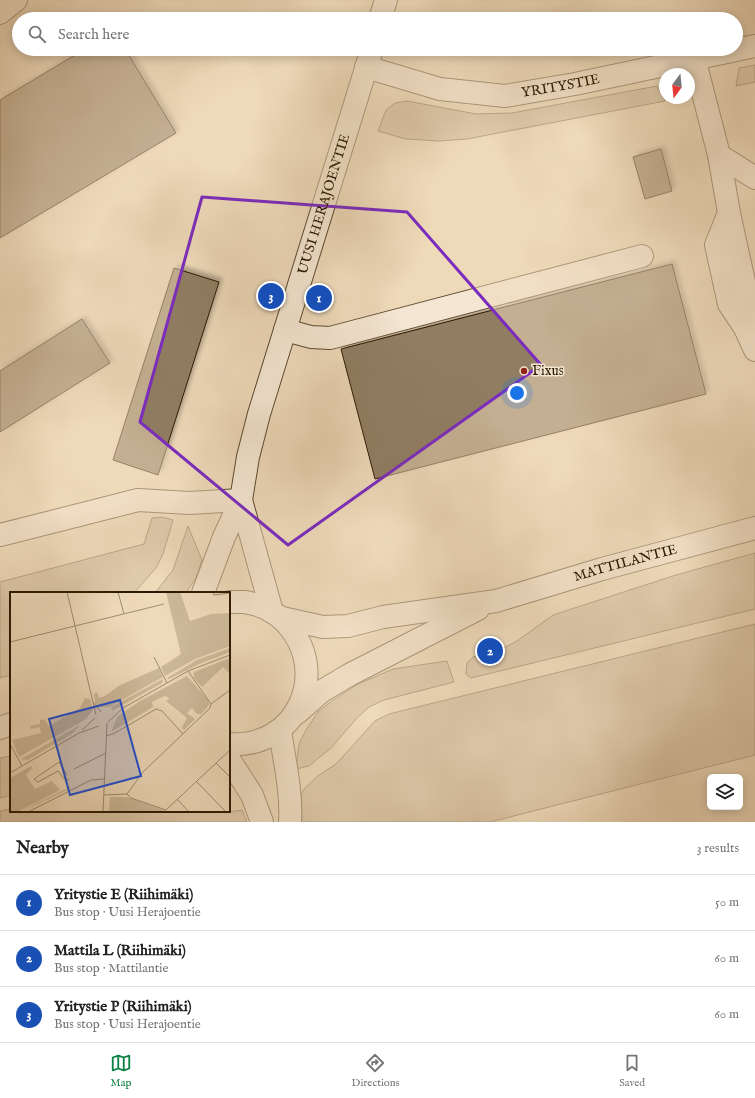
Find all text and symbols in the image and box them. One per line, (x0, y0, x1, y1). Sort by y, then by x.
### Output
search box (12, 12, 743, 56)
icon: search (26, 23, 48, 45)
text: Search here (58, 25, 129, 44)
north arrow (659, 68, 695, 104)
street label: YRITYSTIE (520, 70, 602, 102)
street label: UUSI HERAJOENTIE (294, 132, 354, 277)
pin: 3 (258, 281, 284, 311)
pin: 1 (306, 283, 332, 313)
place label: Fixus (532, 362, 564, 380)
marker: Fixus (519, 366, 529, 376)
your location (507, 383, 527, 403)
street label: MATTILANTIE (571, 540, 679, 586)
inset map (10, 592, 230, 812)
pin: 2 (477, 636, 503, 666)
map controls (707, 774, 743, 810)
button: layers (707, 774, 743, 810)
text: Nearby (16, 838, 69, 859)
text: 3 results (697, 840, 739, 857)
text: Yritystie E (Riihimäki) (54, 885, 193, 904)
text: 1 (27, 894, 31, 911)
text: 50 m (715, 894, 739, 911)
text: Bus stop · Uusi Herajoentie (54, 904, 201, 921)
text: Mattila L (Riihimäki) (54, 941, 186, 960)
text: 2 (26, 950, 32, 967)
text: 60 m (714, 950, 739, 967)
text: Bus stop · Mattilantie (54, 960, 169, 977)
text: Yritystie P (Riihimäki) (54, 997, 191, 1016)
text: 3 (27, 1006, 31, 1023)
text: 60 m (714, 1006, 739, 1023)
text: Bus stop · Uusi Herajoentie (54, 1016, 201, 1033)
tab: Map (110, 1052, 132, 1090)
tab: Directions (352, 1052, 399, 1090)
tab: Saved (619, 1052, 645, 1090)

